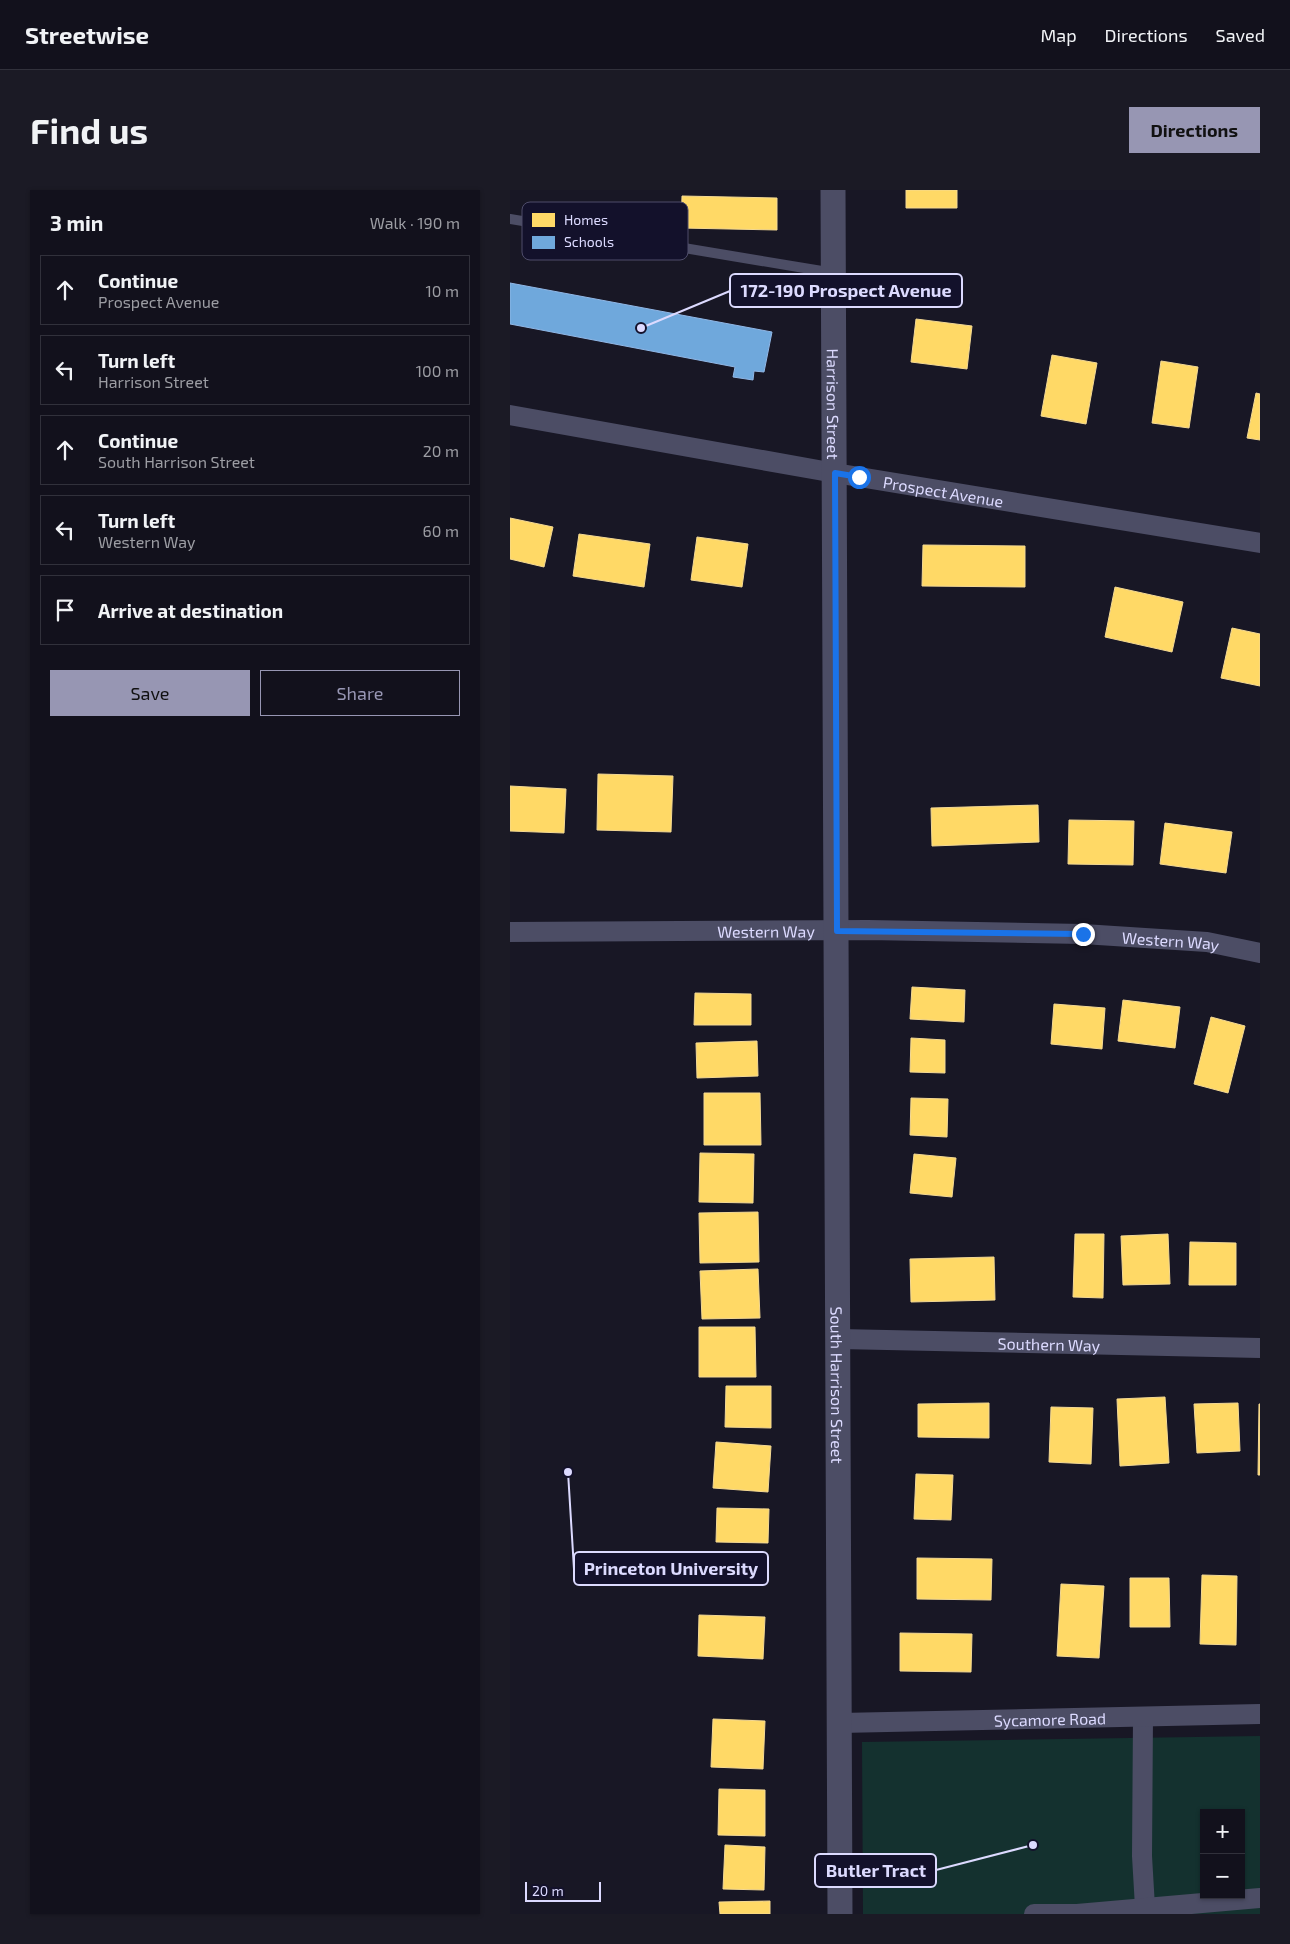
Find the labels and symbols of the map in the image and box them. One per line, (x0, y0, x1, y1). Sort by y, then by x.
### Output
legend (522, 202, 688, 260)
text: Homes (564, 211, 608, 228)
text: Schools (564, 233, 614, 250)
callout: 172-190 Prospect Avenue (730, 274, 962, 307)
text: 172-190 Prospect Avenue (740, 279, 952, 301)
street label: Harrison Street (824, 348, 844, 460)
route start (848, 466, 871, 489)
street label: Prospect Avenue (882, 472, 1005, 510)
street label: Western Way (717, 921, 815, 940)
route end (1072, 923, 1095, 946)
street label: Western Way (1121, 927, 1222, 954)
street label: South Harrison Street (828, 1306, 848, 1464)
street label: Southern Way (997, 1333, 1101, 1354)
callout: Princeton University (574, 1552, 768, 1585)
text: Princeton University (584, 1557, 759, 1579)
street label: Sycamore Road (994, 1708, 1106, 1729)
callout: Butler Tract (815, 1854, 936, 1887)
text: Butler Tract (826, 1859, 927, 1881)
scale bar (525, 1879, 601, 1902)

